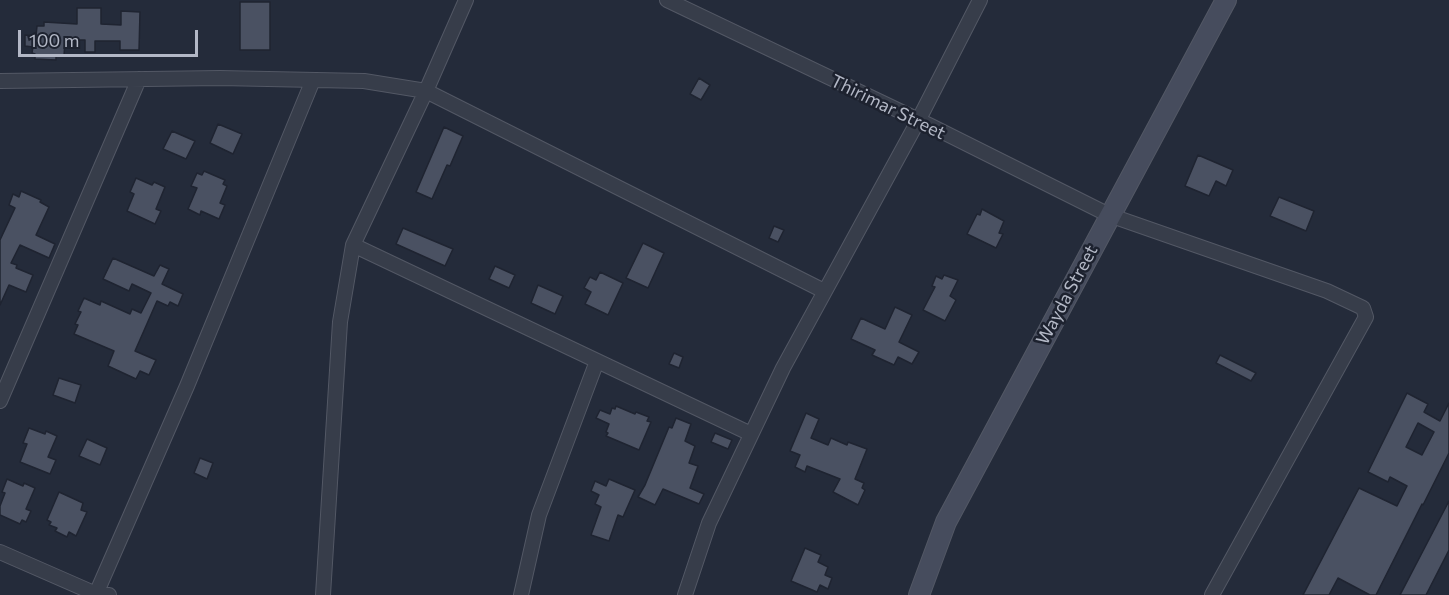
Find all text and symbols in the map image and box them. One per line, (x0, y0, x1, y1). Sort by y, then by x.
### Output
scale bar (21, 18, 201, 56)
text: 100 m (29, 29, 79, 51)
street label: Thirimar Street (827, 70, 949, 144)
street label: Wayda Street (1032, 241, 1102, 349)

